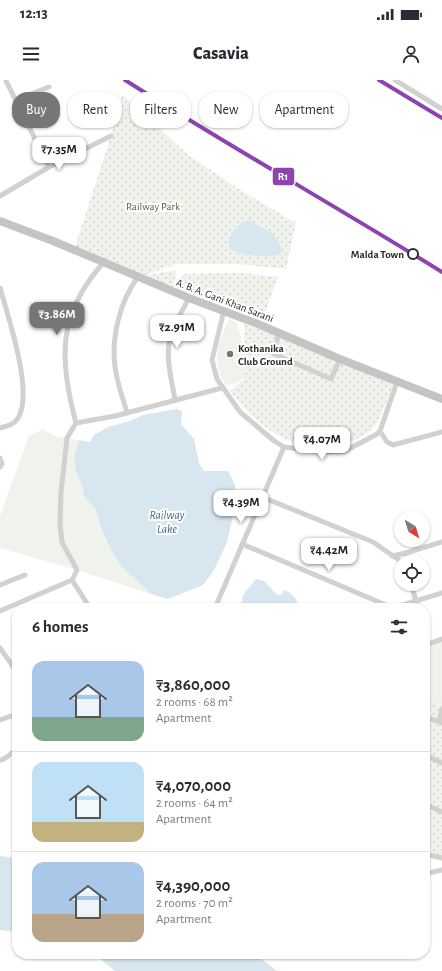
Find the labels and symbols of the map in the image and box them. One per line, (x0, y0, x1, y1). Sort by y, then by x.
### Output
pin: ₹7.35M (26, 137, 92, 171)
line badge: R1 (272, 167, 295, 186)
text: R1 (278, 171, 288, 182)
park label: Railway Park (126, 201, 180, 212)
marker: Malda Town (407, 248, 419, 260)
place label: Malda Town (351, 249, 404, 260)
street label: A. B. A. Gani Khan Sarani (174, 277, 275, 324)
pin: ₹3.86M (24, 302, 90, 336)
pin: ₹2.91M (144, 315, 210, 349)
place label: Kothanika Club Ground (238, 343, 293, 367)
marker: Kothanika Club Ground (225, 349, 235, 359)
pin: ₹4.07M (289, 427, 355, 461)
pin: ₹4.39M (208, 490, 274, 524)
water label: Railway Lake (150, 509, 184, 535)
north arrow (394, 511, 430, 547)
pin: ₹4.42M (296, 538, 362, 572)

